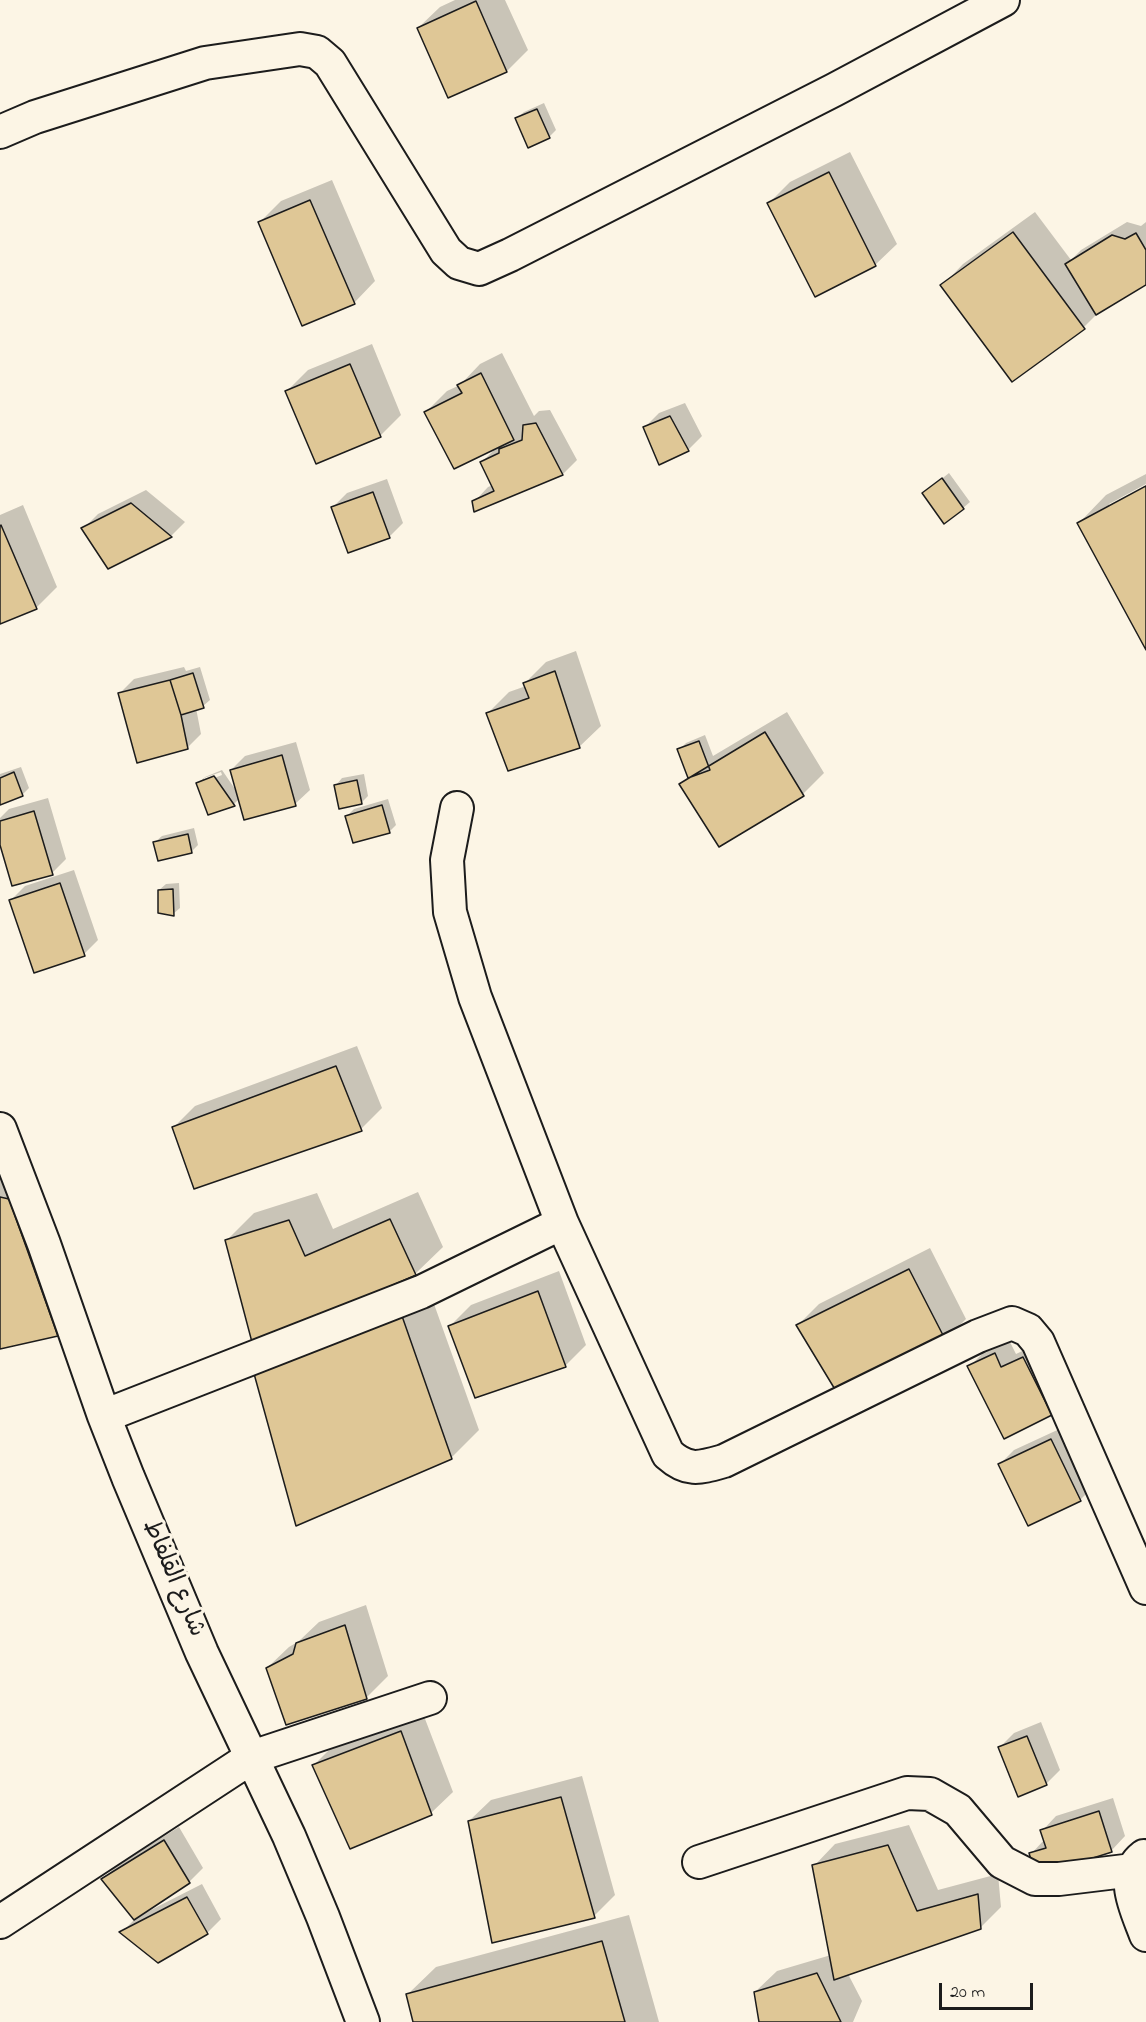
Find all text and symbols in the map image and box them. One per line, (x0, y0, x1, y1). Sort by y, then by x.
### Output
street label: شارع القلفاط (134, 1516, 210, 1642)
scale bar (942, 1971, 1036, 2009)
text: 20 m (950, 1980, 985, 2006)

